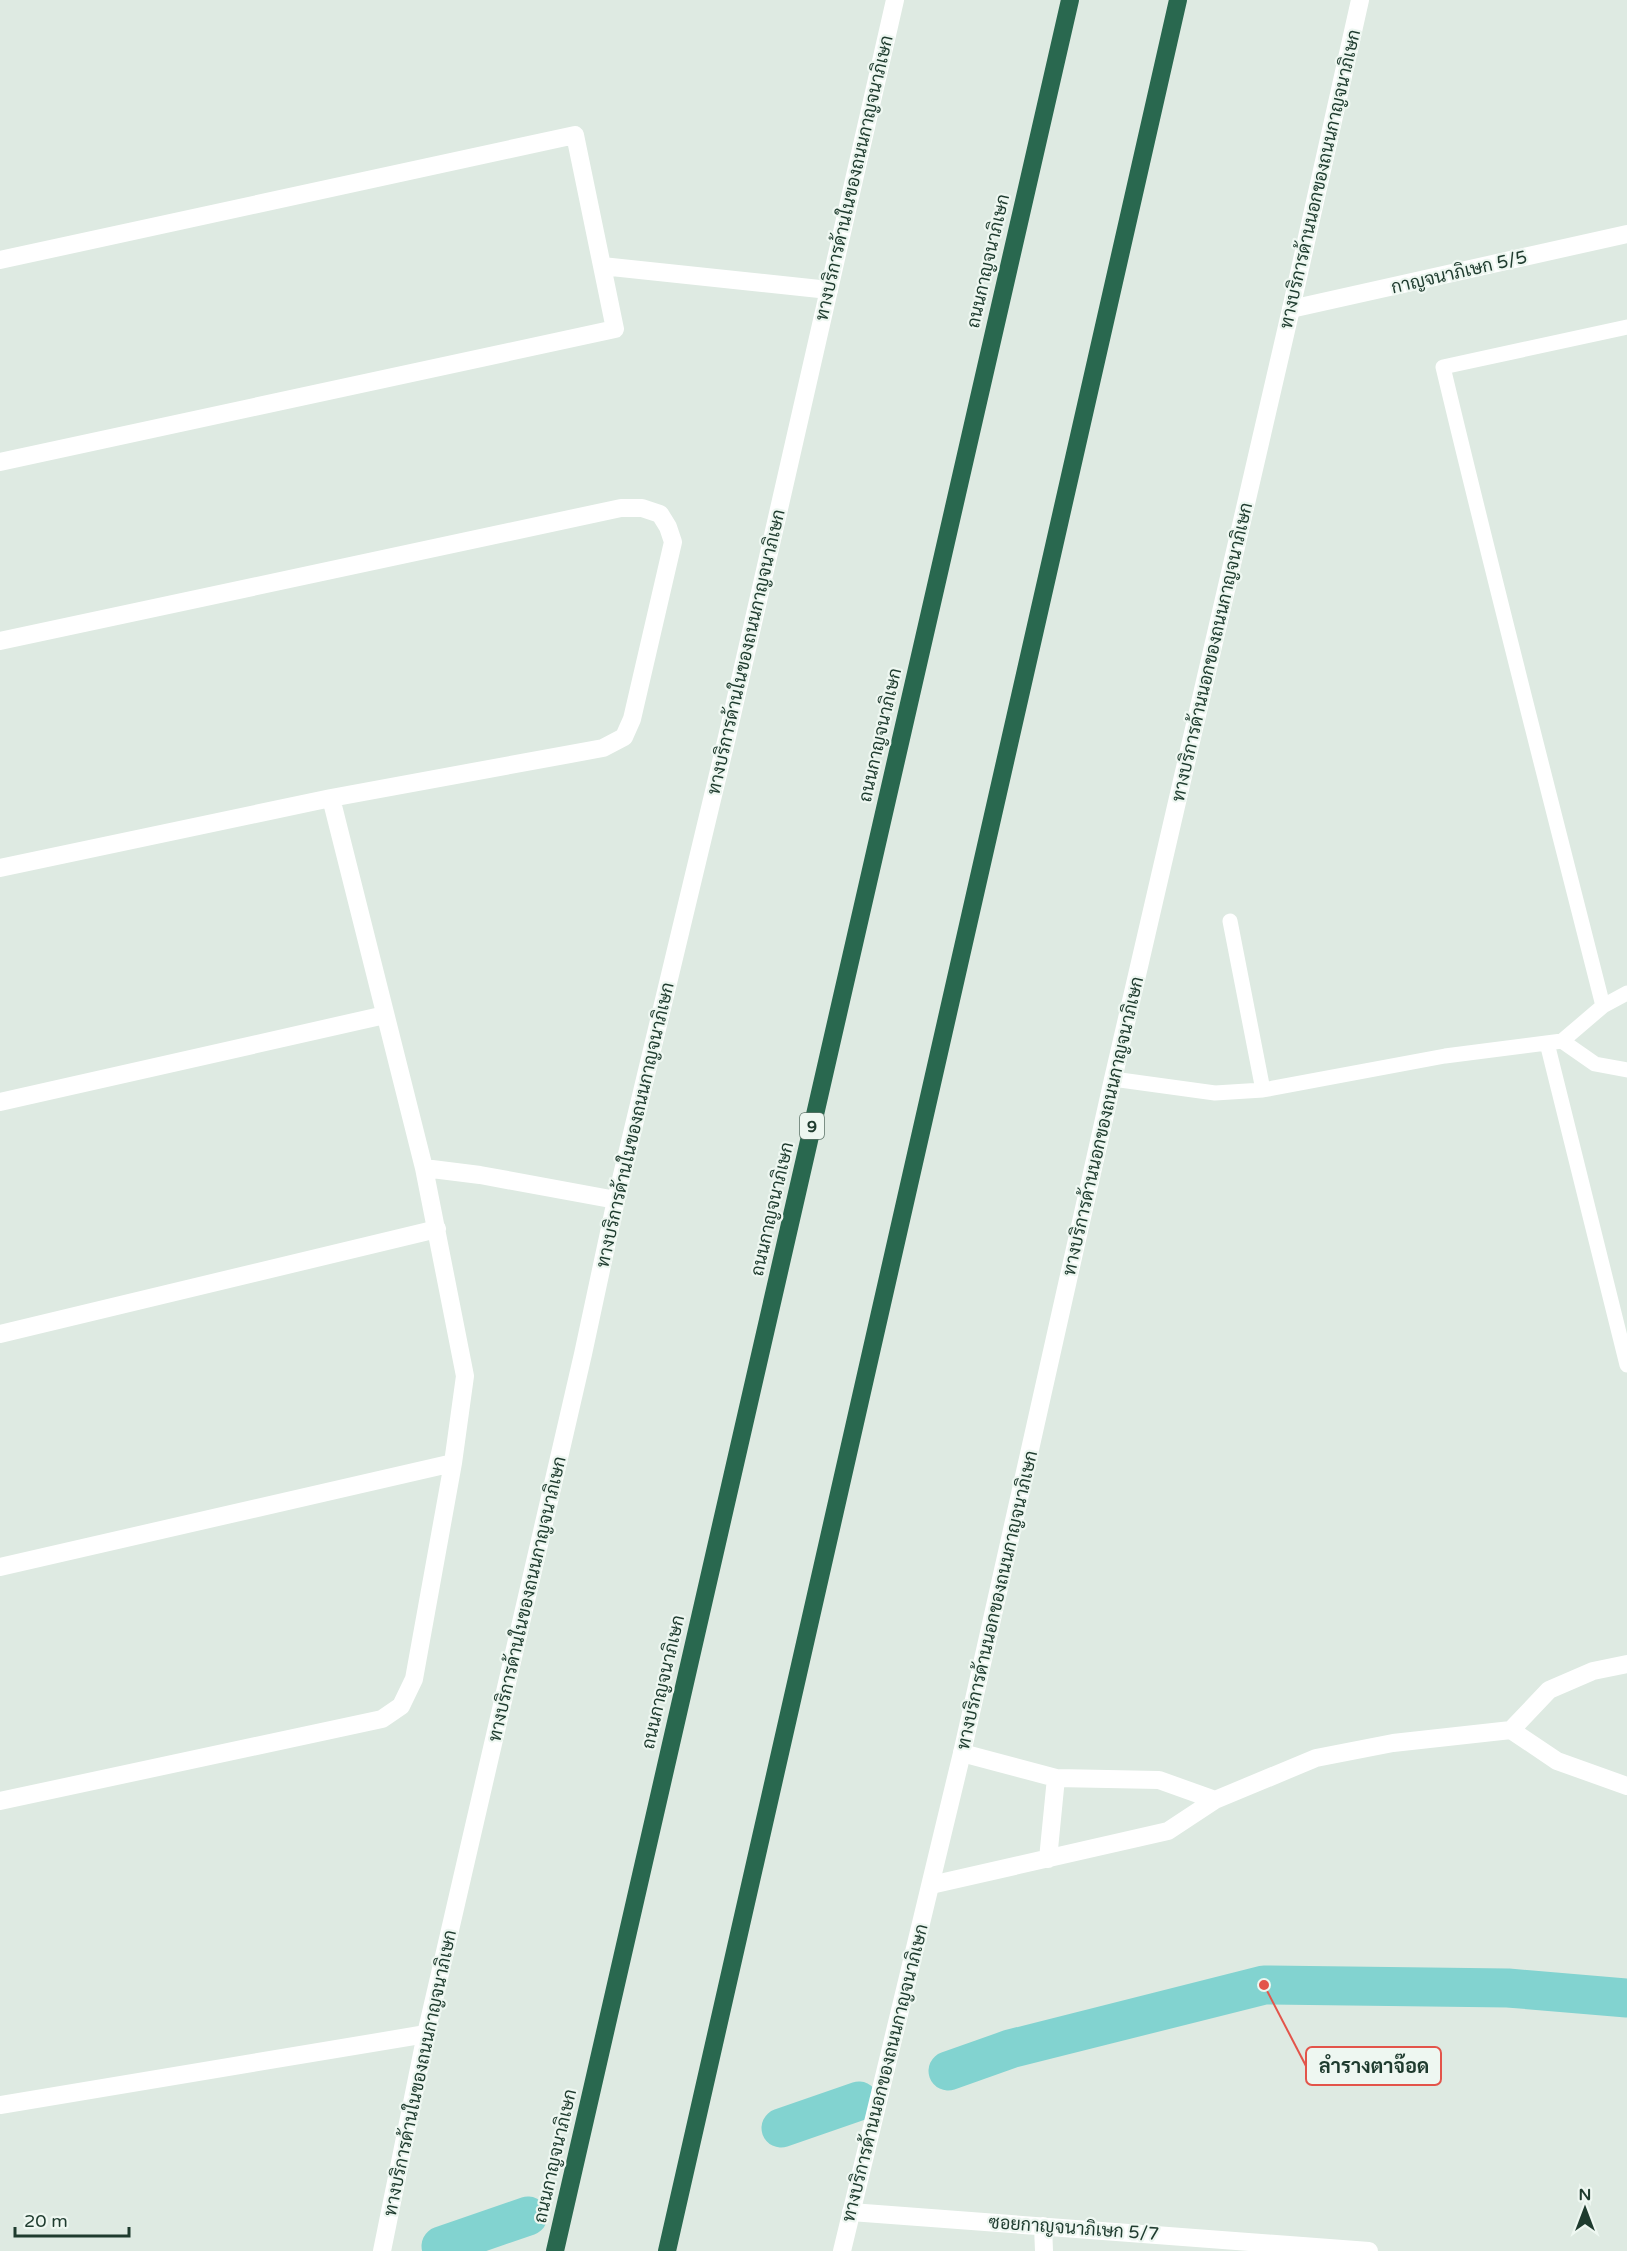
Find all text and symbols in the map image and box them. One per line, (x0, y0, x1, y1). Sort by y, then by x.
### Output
street label: ทางบริการด้านนอกของถนนกาญจนาภิเษก (1274, 27, 1365, 331)
street label: ทางบริการด้านในของถนนกาญจนาภิเษก (808, 33, 898, 323)
street label: ถนนกาญจนาภิเษก (962, 192, 1014, 330)
street label: กาญจนาภิเษก 5/5 (1389, 246, 1529, 298)
street label: ทางบริการด้านนอกของถนนกาญจนาภิเษก (1166, 500, 1257, 804)
street label: ทางบริการด้านในของถนนกาญจนาภิเษก (700, 507, 790, 797)
street label: ถนนกาญจนาภิเษก (854, 666, 906, 804)
street label: ทางบริการด้านนอกของถนนกาญจนาภิเษก (1057, 974, 1148, 1278)
street label: ทางบริการด้านในของถนนกาญจนาภิเษก (589, 980, 679, 1270)
road number: 9 (800, 1113, 824, 1139)
street label: ถนนกาญจนาภิเษก (746, 1140, 798, 1278)
street label: ทางบริการด้านนอกของถนนกาญจนาภิเษก (951, 1448, 1042, 1752)
street label: ทางบริการด้านในของถนนกาญจนาภิเษก (481, 1454, 571, 1744)
street label: ถนนกาญจนาภิเษก (637, 1613, 689, 1751)
street label: ทางบริการด้านนอกของถนนกาญจนาภิเษก (836, 1921, 933, 2224)
street label: ทางบริการด้านในของถนนกาญจนาภิเษก (377, 1927, 461, 2218)
callout: ลำรางตาจ๊อด (1306, 2047, 1441, 2085)
text: ลำรางตาจ๊อด (1319, 2053, 1429, 2079)
street label: ถนนกาญจนาภิเษก (529, 2087, 581, 2225)
north arrow (1555, 2179, 1615, 2239)
text: N (1579, 2185, 1591, 2205)
scale bar (15, 2200, 129, 2238)
text: 20 m (24, 2210, 68, 2232)
street label: ซอยกาญจนาภิเษก 5/7 (988, 2211, 1160, 2245)

